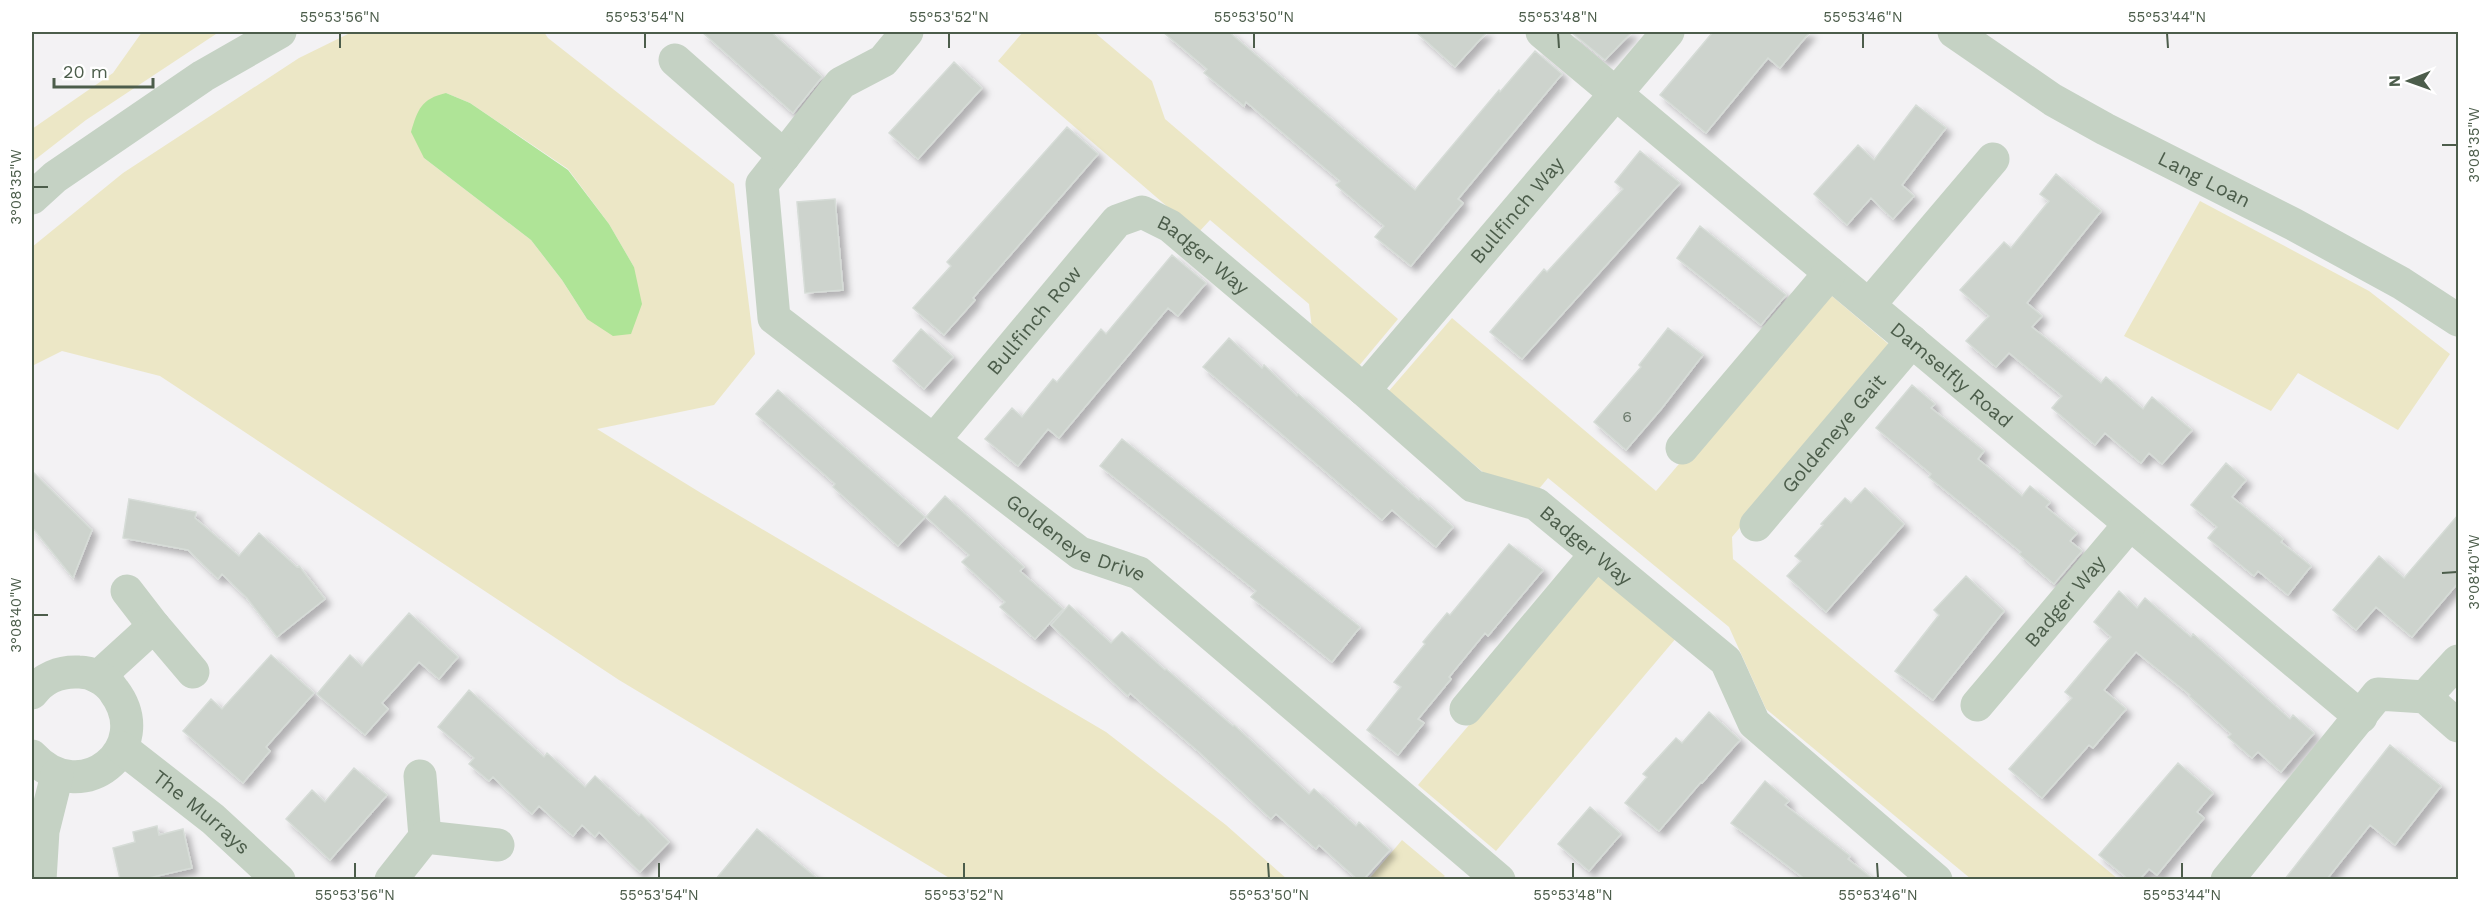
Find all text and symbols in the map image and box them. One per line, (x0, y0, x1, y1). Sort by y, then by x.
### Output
text: 55°53'56"N (300, 8, 380, 26)
text: 55°53'54"N (605, 8, 685, 26)
text: 55°53'52"N (909, 8, 989, 26)
text: 55°53'50"N (1214, 8, 1294, 26)
text: 55°53'48"N (1518, 8, 1598, 26)
text: 55°53'46"N (1823, 8, 1903, 26)
text: 55°53'44"N (2128, 8, 2206, 26)
scale bar (54, 51, 153, 89)
north arrow (2379, 51, 2439, 111)
text: 20 m (63, 61, 108, 82)
text: N (2385, 75, 2404, 87)
text: 3°08'35"W (2465, 107, 2483, 183)
street label: Lang Loan (2154, 146, 2255, 213)
text: 3°08'35"W (7, 149, 25, 225)
street label: Bullfinch Way (1465, 151, 1569, 268)
street label: Badger Way (1153, 210, 1255, 300)
street label: Bullfinch Row (982, 261, 1087, 380)
street label: Damselfly Road (1886, 317, 2018, 433)
street label: Goldeneye Gait (1776, 369, 1891, 498)
house number: 6 (1622, 407, 1632, 426)
street label: Goldeneye Drive (1001, 489, 1152, 586)
street label: Badger Way (1535, 500, 1638, 591)
text: 3°08'40"W (2465, 534, 2483, 610)
street label: Badger Way (2019, 550, 2111, 652)
text: 3°08'40"W (7, 577, 25, 653)
street label: The Murrays (148, 765, 255, 859)
text: 55°53'56"N (315, 886, 395, 904)
text: 55°53'54"N (619, 886, 699, 904)
text: 55°53'52"N (924, 886, 1004, 904)
text: 55°53'50"N (1229, 886, 1309, 904)
text: 55°53'48"N (1533, 886, 1613, 904)
text: 55°53'46"N (1838, 886, 1918, 904)
text: 55°53'44"N (2143, 886, 2221, 904)

